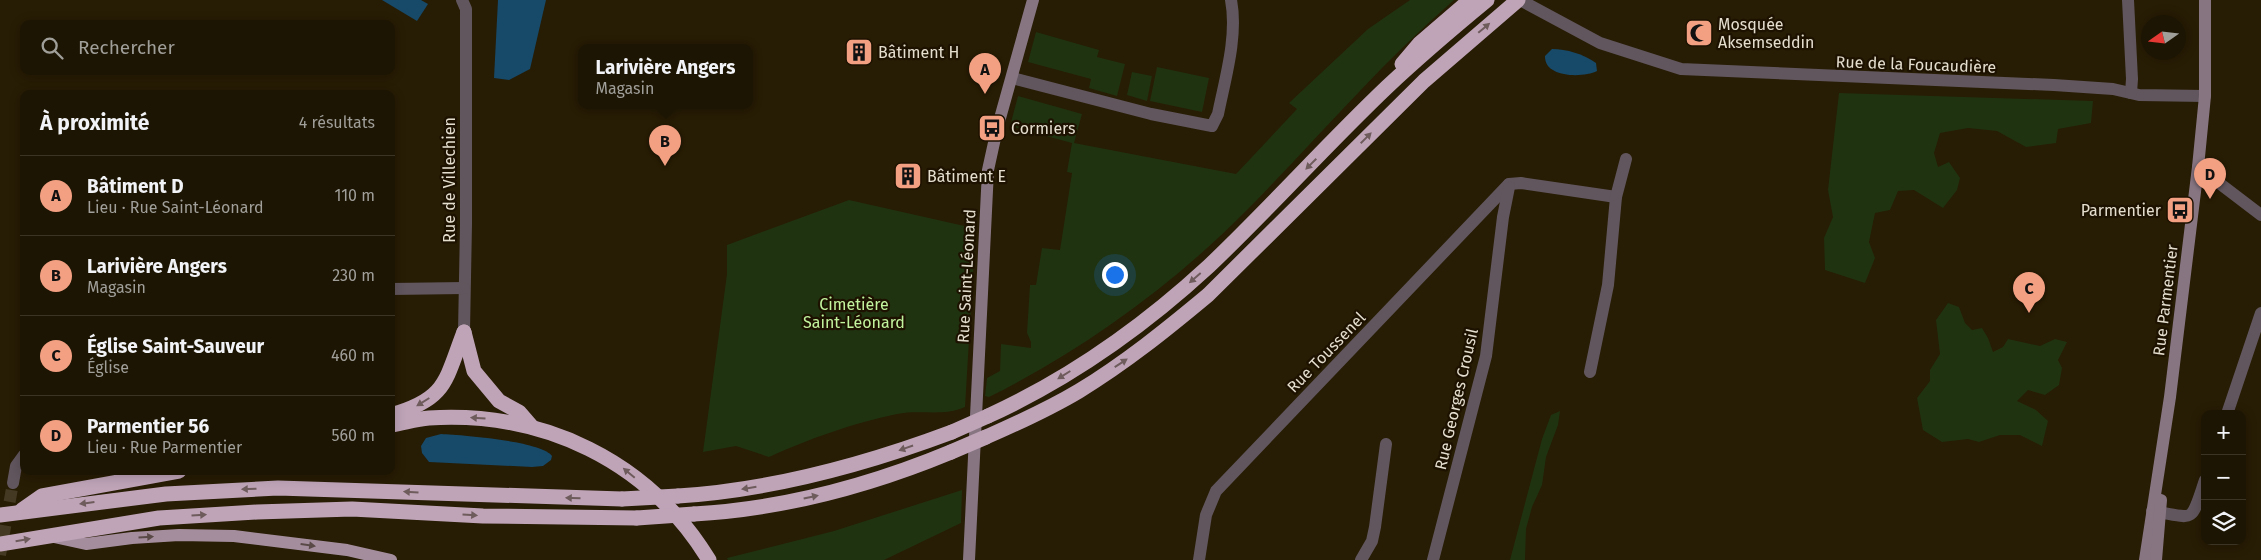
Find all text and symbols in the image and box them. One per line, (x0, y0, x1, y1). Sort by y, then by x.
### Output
place label: Mosquée Aksemseddin (1718, 15, 1814, 52)
north arrow (2141, 15, 2186, 60)
mosque icon: Mosquée Aksemseddin (1684, 18, 1714, 48)
search box (20, 20, 395, 75)
one-way arrow (1478, 22, 1490, 34)
icon: search (38, 34, 66, 62)
text: Rechercher (78, 36, 175, 59)
building icon: Bâtiment H (844, 37, 874, 67)
place label: Bâtiment H (878, 43, 959, 62)
popup (578, 44, 753, 109)
street label: Rue de la Foucaudière (1835, 52, 1997, 77)
pin: A (969, 53, 1001, 94)
text: Larivière Angers (596, 56, 735, 79)
text: Magasin (596, 79, 654, 98)
text: À proximité (40, 110, 149, 136)
text: 4 résultats (299, 113, 375, 132)
bus stop icon: Cormiers (977, 113, 1007, 143)
street label: Rue de Villechien (440, 117, 459, 243)
place label: Cormiers (1011, 119, 1076, 138)
pin: B (649, 125, 681, 166)
one-way arrow (1359, 133, 1371, 145)
one-way arrow (1305, 158, 1317, 170)
pin: D (2194, 158, 2226, 199)
building icon: Bâtiment E (893, 161, 923, 191)
place label: Bâtiment E (927, 167, 1006, 186)
text: Bâtiment D (87, 175, 184, 198)
text: A (51, 186, 61, 205)
text: 110 m (334, 186, 375, 205)
bus stop icon: Parmentier (2165, 195, 2195, 225)
text: Lieu · Rue Saint-Léonard (87, 198, 264, 217)
place label: Parmentier (2081, 201, 2162, 220)
street label: Rue Saint-Léonard (954, 209, 979, 343)
street label: Rue Parmentier (2149, 242, 2182, 357)
text: Larivière Angers (87, 255, 227, 278)
your location (1102, 262, 1128, 288)
text: B (51, 266, 61, 285)
text: 230 m (332, 266, 375, 285)
one-way arrow (1189, 272, 1201, 284)
pin: C (2013, 272, 2045, 313)
text: Magasin (87, 278, 146, 297)
park label: Cimetière Saint-Léonard (803, 295, 905, 332)
street label: Rue Toussenel (1283, 308, 1370, 396)
street label: Rue Georges Crousil (1431, 326, 1482, 472)
text: Église Saint-Sauveur (87, 335, 264, 358)
text: C (51, 346, 61, 365)
text: 460 m (331, 346, 375, 365)
text: Église (87, 358, 129, 377)
one-way arrow (1114, 359, 1128, 368)
one-way arrow (1058, 370, 1071, 380)
one-way arrow (416, 397, 430, 406)
map controls (2201, 410, 2246, 545)
button: + (2201, 410, 2246, 455)
one-way arrow (470, 414, 486, 422)
text: Parmentier 56 (87, 415, 209, 438)
text: D (51, 426, 61, 445)
text: 560 m (332, 426, 375, 445)
text: Lieu · Rue Parmentier (87, 438, 242, 457)
one-way arrow (899, 445, 914, 452)
button: − (2201, 455, 2246, 500)
one-way arrow (623, 468, 635, 479)
one-way arrow (740, 484, 756, 492)
one-way arrow (240, 485, 256, 493)
one-way arrow (403, 487, 419, 495)
one-way arrow (804, 493, 819, 501)
one-way arrow (565, 494, 581, 502)
one-way arrow (78, 499, 94, 507)
button: layers (2201, 500, 2246, 545)
one-way arrow (191, 511, 207, 519)
one-way arrow (463, 512, 479, 520)
one-way arrow (138, 532, 154, 540)
one-way arrow (16, 535, 32, 543)
one-way arrow (300, 541, 316, 549)

